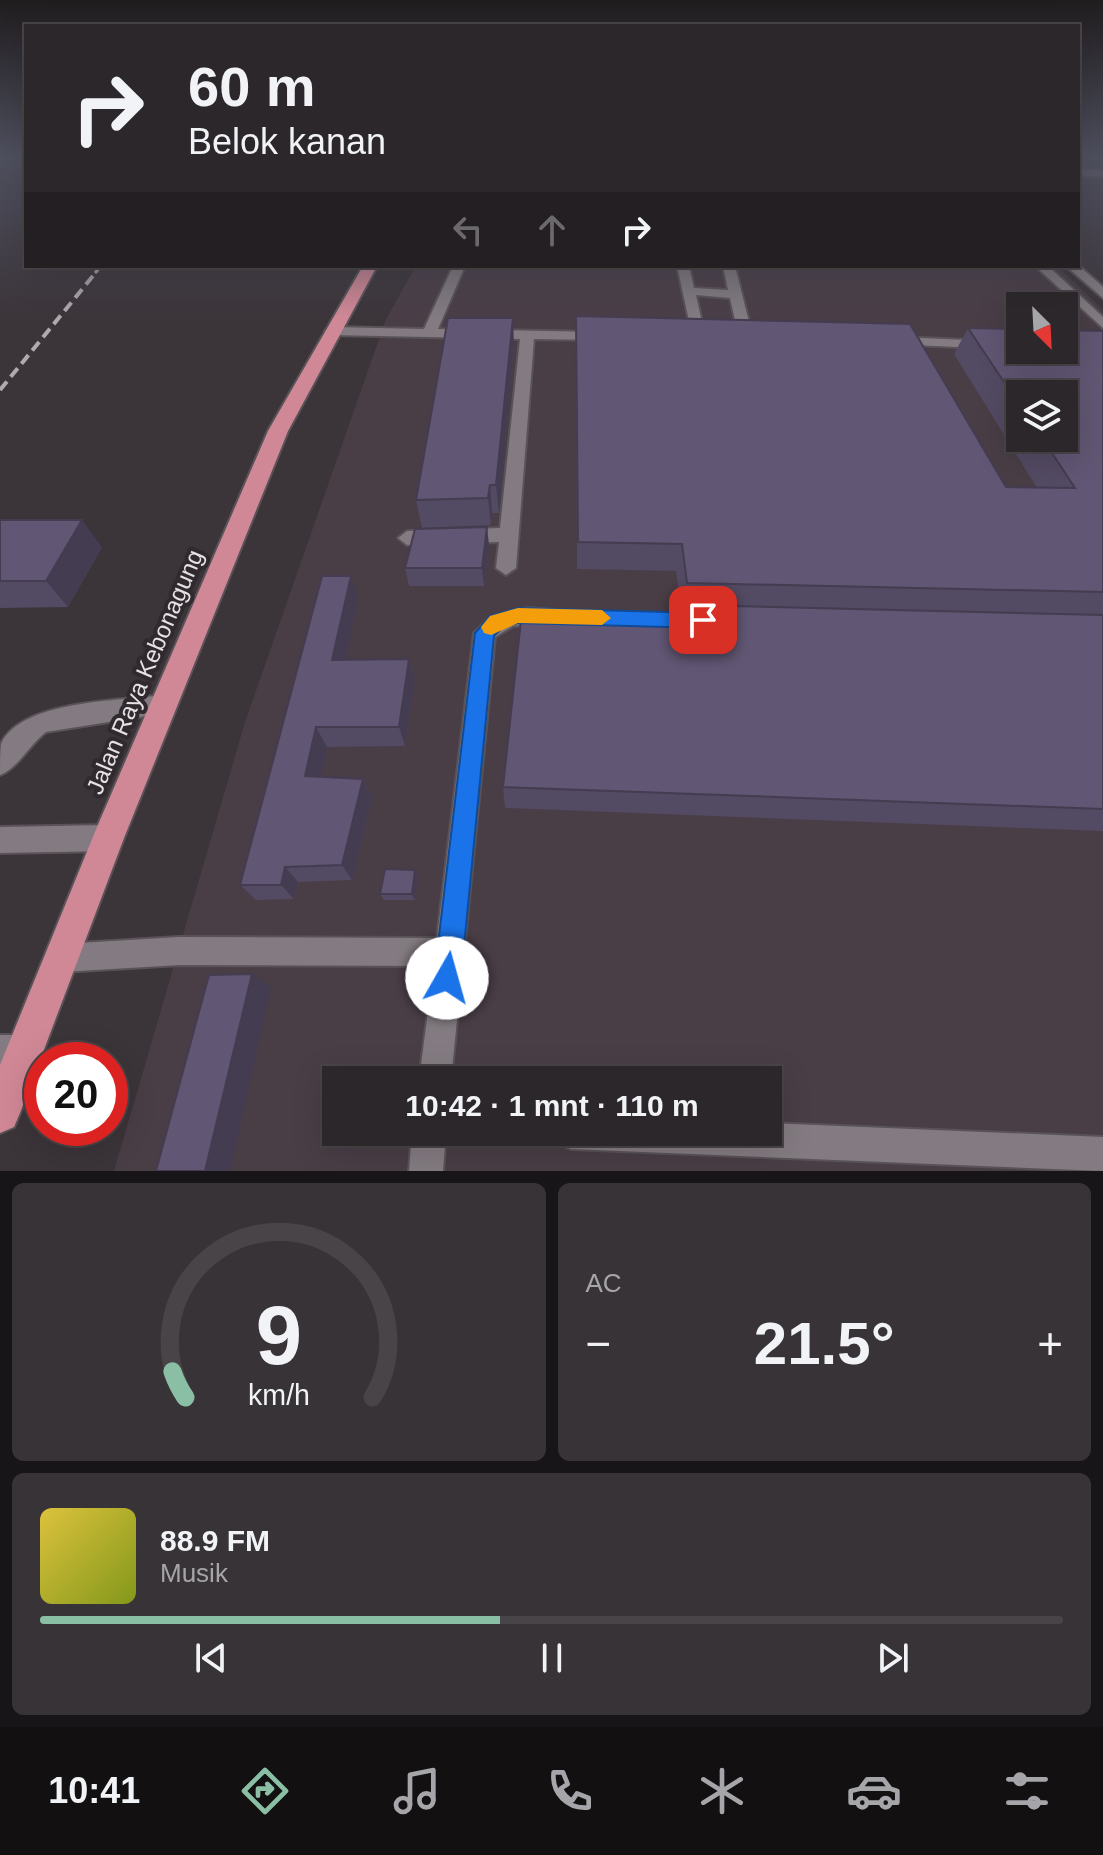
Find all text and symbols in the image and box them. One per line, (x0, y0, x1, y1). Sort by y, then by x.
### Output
text: 60 m (188, 55, 316, 118)
icon: right (56, 56, 160, 160)
text: Belok kanan (188, 121, 386, 162)
icon: left (446, 208, 490, 252)
icon: ahead (530, 208, 574, 252)
icon: right (614, 208, 658, 252)
north arrow (1006, 292, 1078, 364)
map controls (1006, 292, 1078, 452)
button: layers (1006, 380, 1078, 452)
street label: Jalan Raya Kebonagung (81, 546, 208, 798)
pin (669, 586, 737, 654)
icon: arrive (681, 598, 725, 642)
position arrow (405, 936, 489, 1020)
speed limit sign: 20 (24, 1042, 128, 1146)
text: 10:42 · 1 mnt · 110 m (405, 1089, 699, 1122)
text: AC (586, 1268, 622, 1298)
text: 9 (256, 1289, 302, 1382)
text: 21.5° (754, 1310, 895, 1377)
text: − (586, 1319, 611, 1368)
text: + (1037, 1319, 1063, 1368)
text: km/h (248, 1379, 310, 1411)
text: 88.9 FM (160, 1524, 270, 1557)
text: Musik (160, 1558, 228, 1588)
icon: previous (189, 1636, 233, 1680)
icon: pause (530, 1636, 574, 1680)
icon: next (871, 1636, 915, 1680)
icon: directions (237, 1763, 293, 1819)
icon: music (389, 1763, 445, 1819)
icon: phone (542, 1763, 598, 1819)
icon: climate (694, 1763, 750, 1819)
icon: car (846, 1763, 902, 1819)
icon: filters (999, 1763, 1055, 1819)
text: 10:41 (48, 1770, 140, 1811)

